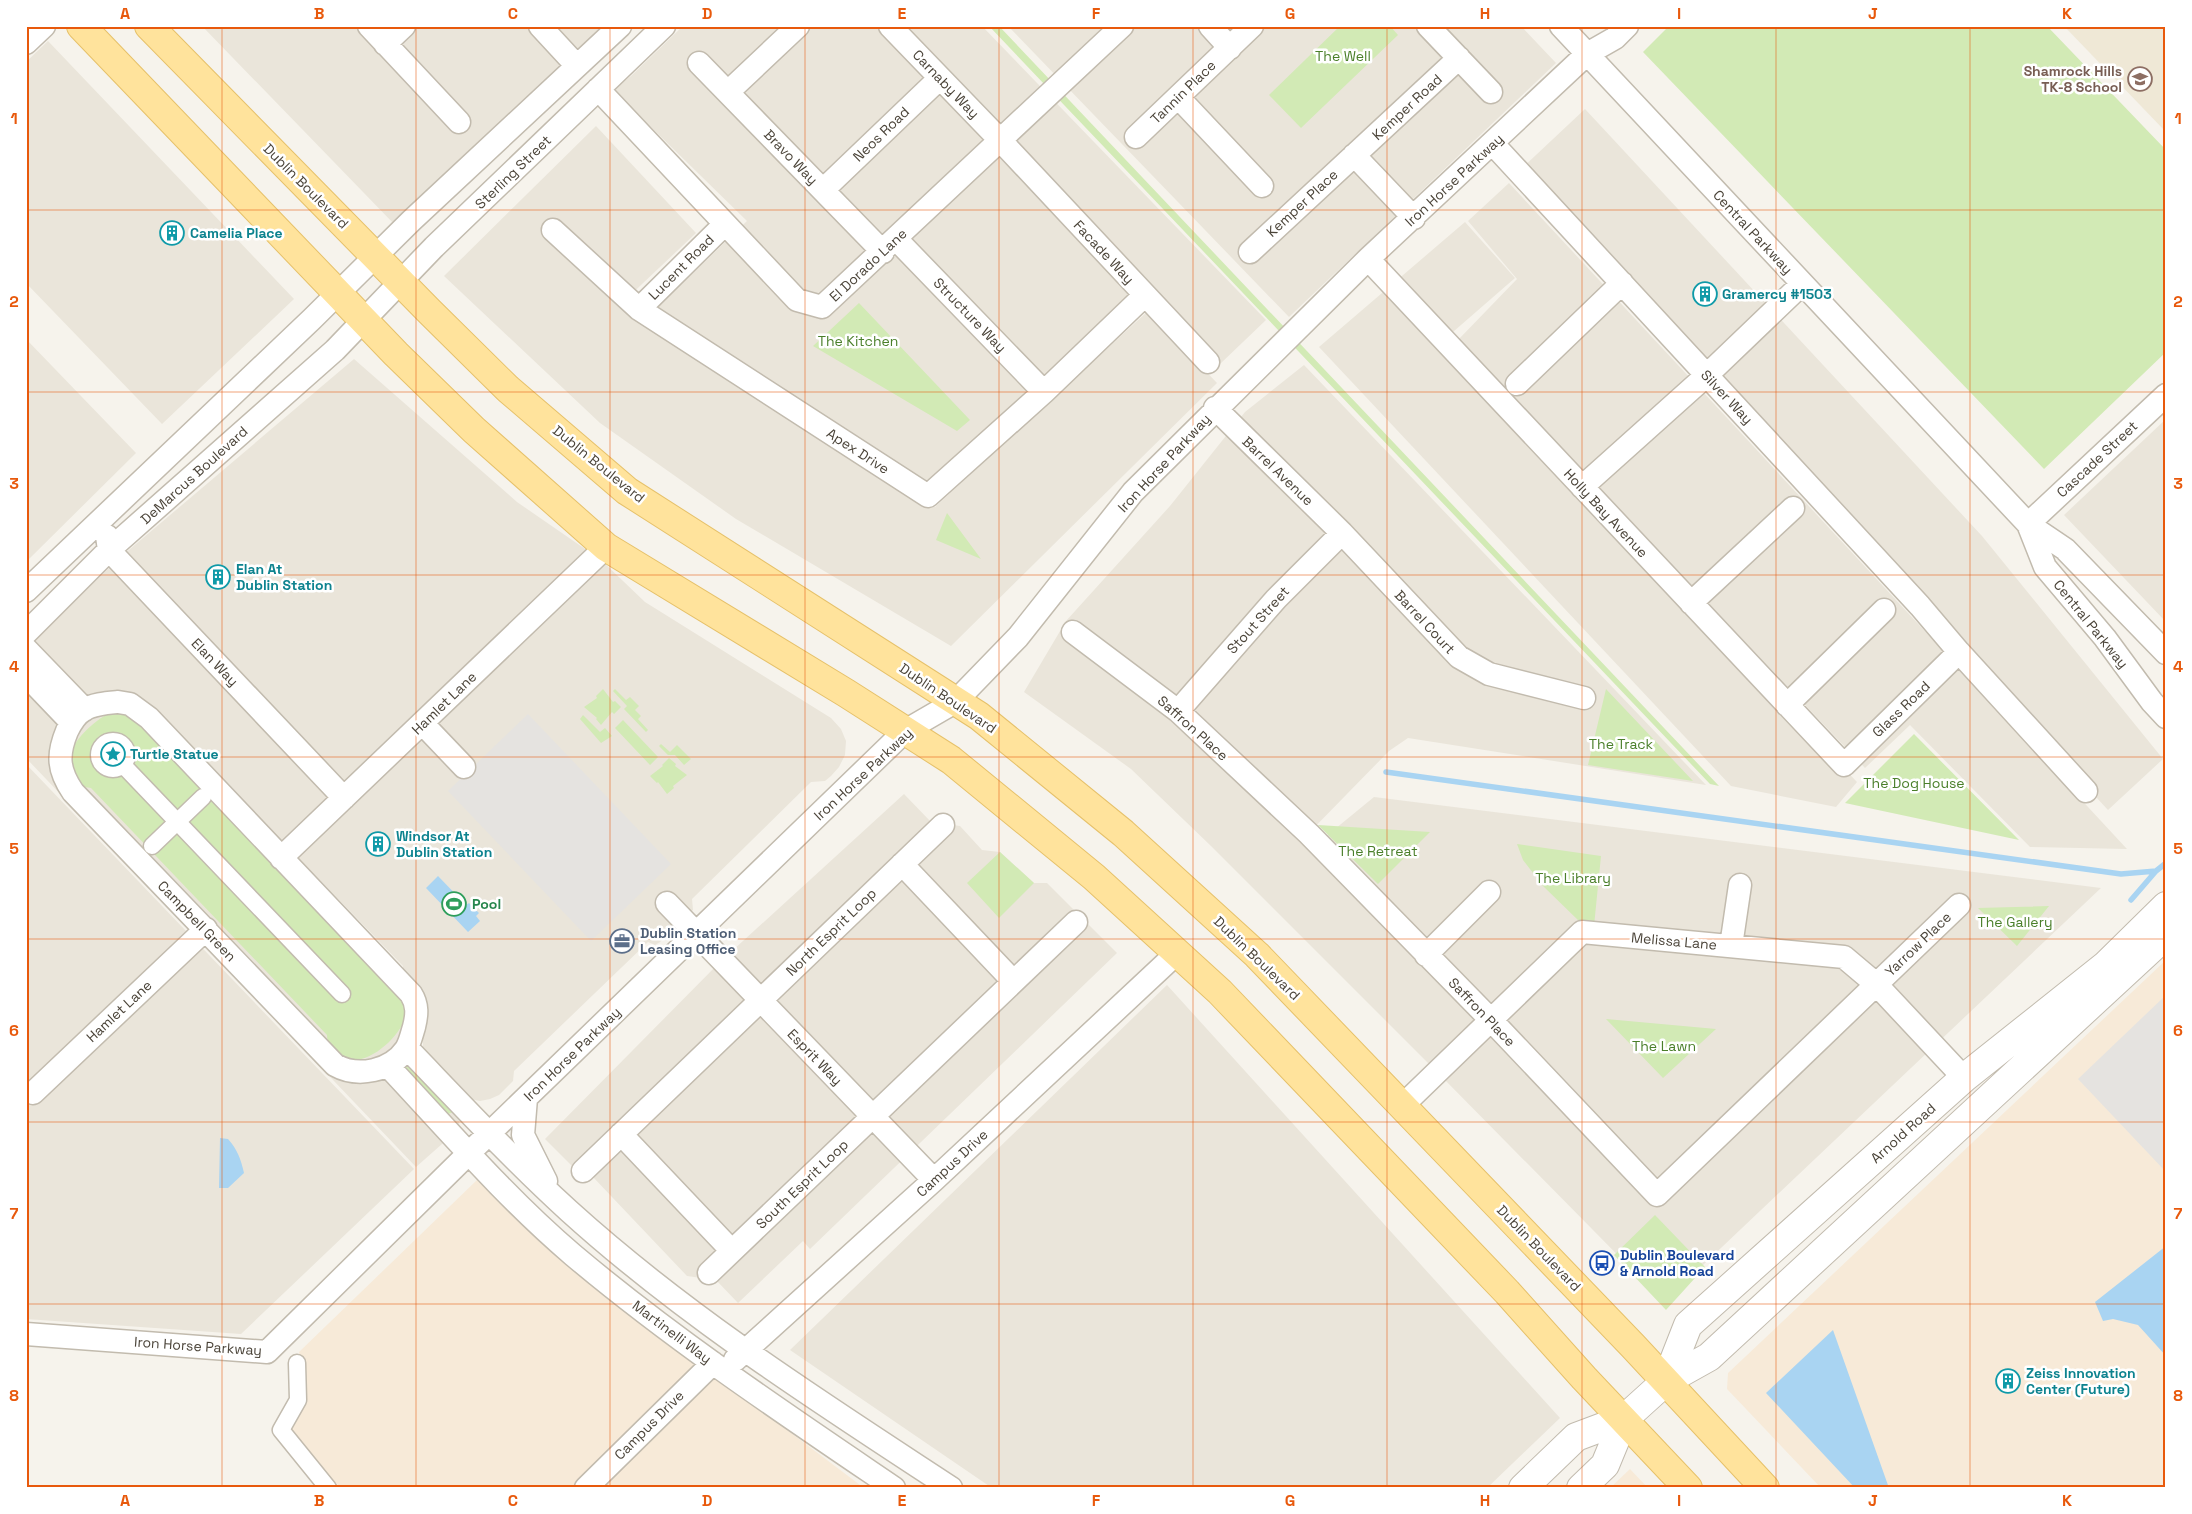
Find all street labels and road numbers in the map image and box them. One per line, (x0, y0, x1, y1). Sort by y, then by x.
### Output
street label: Carnaby Way (909, 46, 983, 122)
street label: Tannin Place (1146, 56, 1220, 128)
street label: Kemper Road (1368, 70, 1446, 144)
street label: Neos Road (849, 103, 913, 165)
street label: Bravo Way (760, 126, 822, 188)
street label: Iron Horse Parkway (1401, 130, 1507, 230)
street label: Sterling Street (471, 131, 555, 213)
street label: Dublin Boulevard (260, 140, 352, 232)
street label: Kemper Place (1263, 165, 1341, 241)
street label: Central Parkway (1709, 186, 1797, 278)
street label: Facade Way (1070, 216, 1138, 288)
street label: El Dorado Lane (825, 224, 911, 306)
street label: Lucent Road (644, 230, 718, 304)
street label: Structure Way (930, 274, 1010, 356)
street label: Silver Way (1697, 366, 1757, 428)
street label: Iron Horse Parkway (1114, 410, 1214, 516)
street label: Cascade Street (2053, 417, 2141, 501)
street label: Dublin Boulevard (549, 421, 649, 507)
street label: DeMarcus Boulevard (137, 422, 251, 528)
street label: Apex Drive (823, 424, 893, 478)
street label: Barrel Avenue (1239, 433, 1317, 509)
street label: Holly Bay Avenue (1560, 465, 1652, 561)
street label: Central Parkway (2050, 576, 2132, 672)
street label: Stout Street (1223, 582, 1293, 658)
street label: Barrel Court (1391, 586, 1459, 658)
street label: Elan Way (188, 634, 242, 690)
street label: Dublin Boulevard (896, 659, 1000, 737)
street label: Hamlet Lane (408, 668, 480, 738)
street label: Glass Road (1868, 677, 1934, 741)
street label: Saffron Place (1154, 692, 1232, 764)
street label: Iron Horse Parkway (810, 724, 916, 824)
street label: Campbell Green (154, 877, 240, 965)
street label: North Esprit Loop (782, 884, 880, 980)
street label: Yarrow Place (1881, 908, 1955, 980)
street label: Dublin Boulevard (1210, 912, 1304, 1004)
street label: Melissa Lane (1630, 928, 1718, 954)
street label: Saffron Place (1445, 974, 1519, 1050)
street label: Hamlet Lane (82, 976, 156, 1046)
street label: Iron Horse Parkway (520, 1003, 624, 1105)
street label: Esprit Way (784, 1025, 846, 1089)
street label: Arnold Road (1867, 1099, 1939, 1167)
street label: Campus Drive (913, 1125, 991, 1201)
street label: South Esprit Loop (752, 1135, 852, 1233)
street label: Dublin Boulevard (1493, 1201, 1585, 1295)
street label: Martinelli Way (629, 1296, 715, 1368)
street label: Iron Horse Parkway (133, 1333, 263, 1359)
street label: Campus Drive (610, 1386, 688, 1464)

